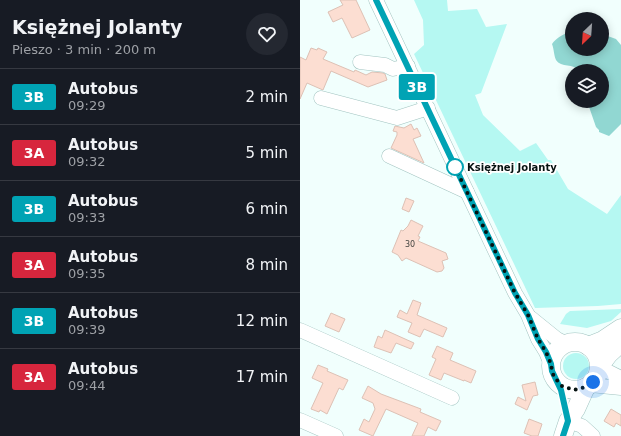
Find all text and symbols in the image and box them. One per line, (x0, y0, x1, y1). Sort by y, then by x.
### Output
north arrow (565, 12, 609, 56)
map controls (565, 12, 609, 108)
button: heart (246, 13, 288, 55)
text: Księżnej Jolanty (12, 16, 182, 38)
text: Pieszo · 3 min · 200 m (12, 42, 156, 57)
button: layers (565, 64, 609, 108)
line badge: 3B (399, 74, 435, 100)
text: 3B (407, 79, 427, 95)
text: Autobus (68, 80, 138, 98)
text: 2 min (245, 88, 288, 106)
text: 3B (24, 89, 44, 105)
text: 09:29 (68, 98, 105, 113)
text: Autobus (68, 136, 138, 154)
text: 5 min (245, 144, 288, 162)
text: 3A (24, 145, 44, 161)
text: 09:32 (68, 154, 105, 169)
marker: Księżnej Jolanty (446, 158, 464, 176)
place label: Księżnej Jolanty (467, 162, 557, 173)
text: Autobus (68, 192, 138, 210)
text: 6 min (245, 200, 288, 218)
text: 3B (24, 201, 44, 217)
text: 09:33 (68, 210, 105, 225)
house number: 30 (405, 240, 415, 249)
text: Autobus (68, 248, 138, 266)
text: 8 min (245, 256, 288, 274)
text: 3A (24, 257, 44, 273)
text: 09:35 (68, 266, 105, 281)
text: Autobus (68, 304, 138, 322)
text: 12 min (236, 312, 288, 330)
text: 3B (24, 313, 44, 329)
text: 09:39 (68, 322, 105, 337)
text: Autobus (68, 360, 138, 378)
text: 17 min (236, 368, 288, 386)
text: 3A (24, 369, 44, 385)
your location (583, 372, 603, 392)
text: 09:44 (68, 378, 105, 393)

